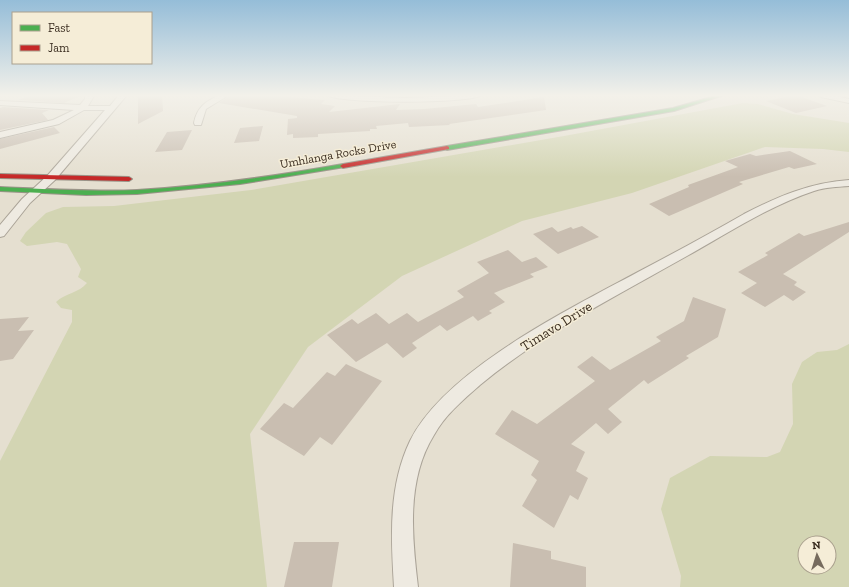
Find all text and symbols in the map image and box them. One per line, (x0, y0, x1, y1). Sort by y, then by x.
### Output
legend (12, 12, 152, 64)
text: Fast (48, 21, 71, 35)
text: Jam (48, 41, 70, 55)
street label: Umhlanga Rocks Drive (279, 137, 398, 171)
street label: Timavo Drive (517, 297, 596, 355)
north arrow (797, 535, 837, 575)
text: N (812, 539, 822, 552)

